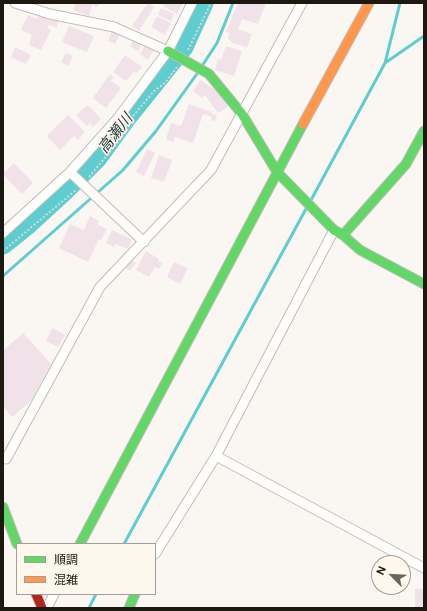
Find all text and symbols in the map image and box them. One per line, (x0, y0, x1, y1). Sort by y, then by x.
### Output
water label: 高瀬川 (95, 111, 137, 157)
legend (16, 543, 156, 595)
text: 順調 (54, 552, 78, 568)
north arrow (371, 555, 411, 595)
text: N (373, 564, 389, 577)
text: 混雑 (54, 572, 78, 588)

